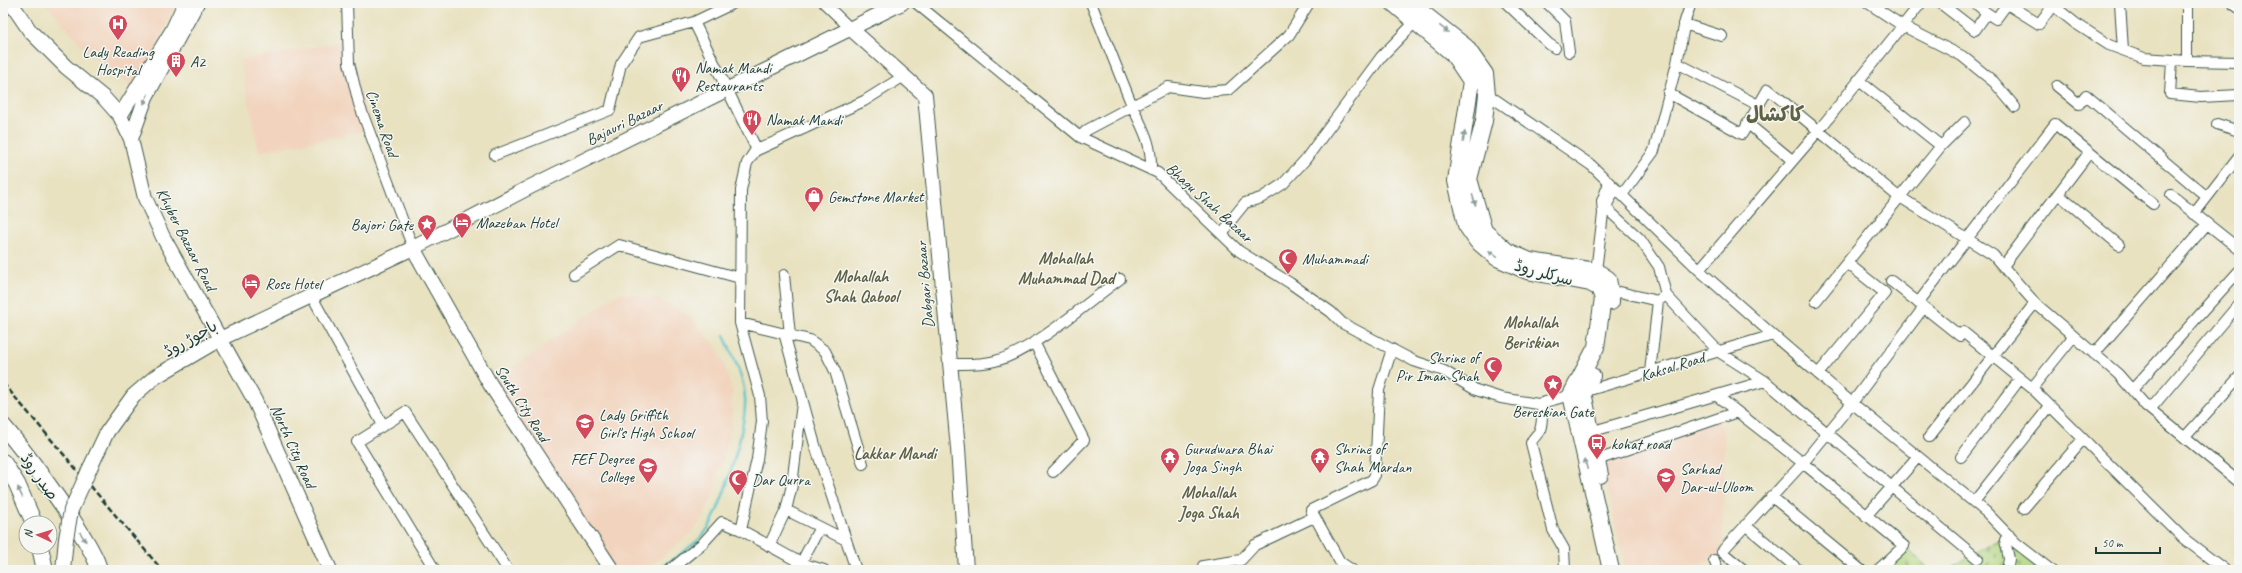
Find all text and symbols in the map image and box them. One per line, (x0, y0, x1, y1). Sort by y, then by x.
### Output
hospital icon: Lady Reading Hospital (107, 13, 129, 41)
one-way arrow (1438, 25, 1449, 34)
place label: Lady Reading Hospital (82, 42, 155, 80)
building icon: A2 (165, 50, 187, 78)
place label: A2 (190, 52, 207, 72)
place label: Namak Mandi Restaurants (695, 58, 773, 96)
restaurant icon: Namak Mandi Restaurants (670, 65, 692, 93)
street label: Cinema Road (361, 87, 404, 162)
one-way arrow (143, 94, 149, 105)
street label: Bajauri Bazaar (583, 95, 668, 150)
district label: کاکشال (1746, 102, 1804, 127)
restaurant icon: Namak Mandi (741, 108, 763, 136)
place label: Namak Mandi (766, 110, 844, 130)
one-way arrow (1461, 131, 1467, 143)
street label: Bhagu Shah Bazaar (1162, 158, 1258, 248)
street label: Khyber Bazaar Road (152, 185, 222, 297)
shop icon: Gemstone Market (803, 185, 825, 213)
place label: Gemstone Market (828, 187, 925, 207)
one-way arrow (1471, 194, 1477, 206)
hotel icon: Mazeban Hotel (451, 211, 473, 239)
place icon: Bajori Gate (416, 213, 438, 241)
place label: Mazeban Hotel (476, 213, 560, 233)
place label: Bajori Gate (351, 215, 415, 235)
street label: Dabgari Bazaar (911, 239, 939, 329)
mosque icon: Muhammadi (1277, 247, 1299, 275)
district label: Mohallah Muhammad Dad (1018, 248, 1117, 289)
place label: Muhammadi (1302, 249, 1370, 269)
one-way arrow (1487, 250, 1498, 259)
street label: سرکلر روڈ (1512, 256, 1575, 290)
district label: Mohallah Shah Qabool (824, 266, 902, 307)
hotel icon: Rose Hotel (240, 272, 262, 300)
place label: Rose Hotel (265, 274, 325, 294)
district label: Mohallah Beriskian (1503, 312, 1560, 353)
street label: باجوڑ روڈ (160, 316, 221, 362)
street label: Kaksal Road (1638, 347, 1709, 386)
place label: Shrine of Pir Iman Shah (1396, 348, 1482, 386)
mosque icon: Shrine of Pir Iman Shah (1482, 355, 1504, 383)
street label: South City Road (491, 361, 555, 448)
place icon: Bereskian Gate (1542, 373, 1564, 401)
street label: North City Road (266, 401, 322, 494)
place label: Bereskian Gate (1512, 402, 1596, 422)
place label: Lady Griffith Girl's High School (599, 405, 697, 443)
school or university icon: Lady Griffith Girl's High School (574, 412, 596, 440)
bus stop icon: kohat road (1586, 432, 1608, 460)
place label: kohat road (1611, 434, 1673, 454)
place label: Gurudwara Bhai Joga Singh (1183, 439, 1274, 477)
place label: Shrine of Shah Mardan (1334, 439, 1412, 477)
district label: Lakkar Mandi (854, 443, 939, 464)
temple icon: Gurudwara Bhai Joga Singh (1159, 446, 1181, 474)
temple icon: Shrine of Shah Mardan (1309, 446, 1331, 474)
street label: صدر روڈ (16, 449, 63, 504)
place label: FEF Degree College (571, 449, 636, 487)
school or university icon: FEF Degree College (637, 456, 659, 484)
one-way arrow (1582, 458, 1588, 470)
place label: Sarhad Dar-ul-Uloom (1680, 459, 1754, 497)
school or university icon: Sarhad Dar-ul-Uloom (1655, 466, 1677, 494)
mosque icon: Dar Qurra (727, 468, 749, 496)
place label: Dar Qurra (752, 470, 811, 490)
district label: Mohallah Joga Shah (1178, 482, 1240, 523)
one-way arrow (17, 485, 23, 497)
north arrow (18, 515, 58, 555)
text: N (21, 528, 35, 538)
scale bar (2096, 529, 2160, 555)
one-way arrow (79, 531, 86, 543)
text: 50 m (2102, 535, 2124, 551)

